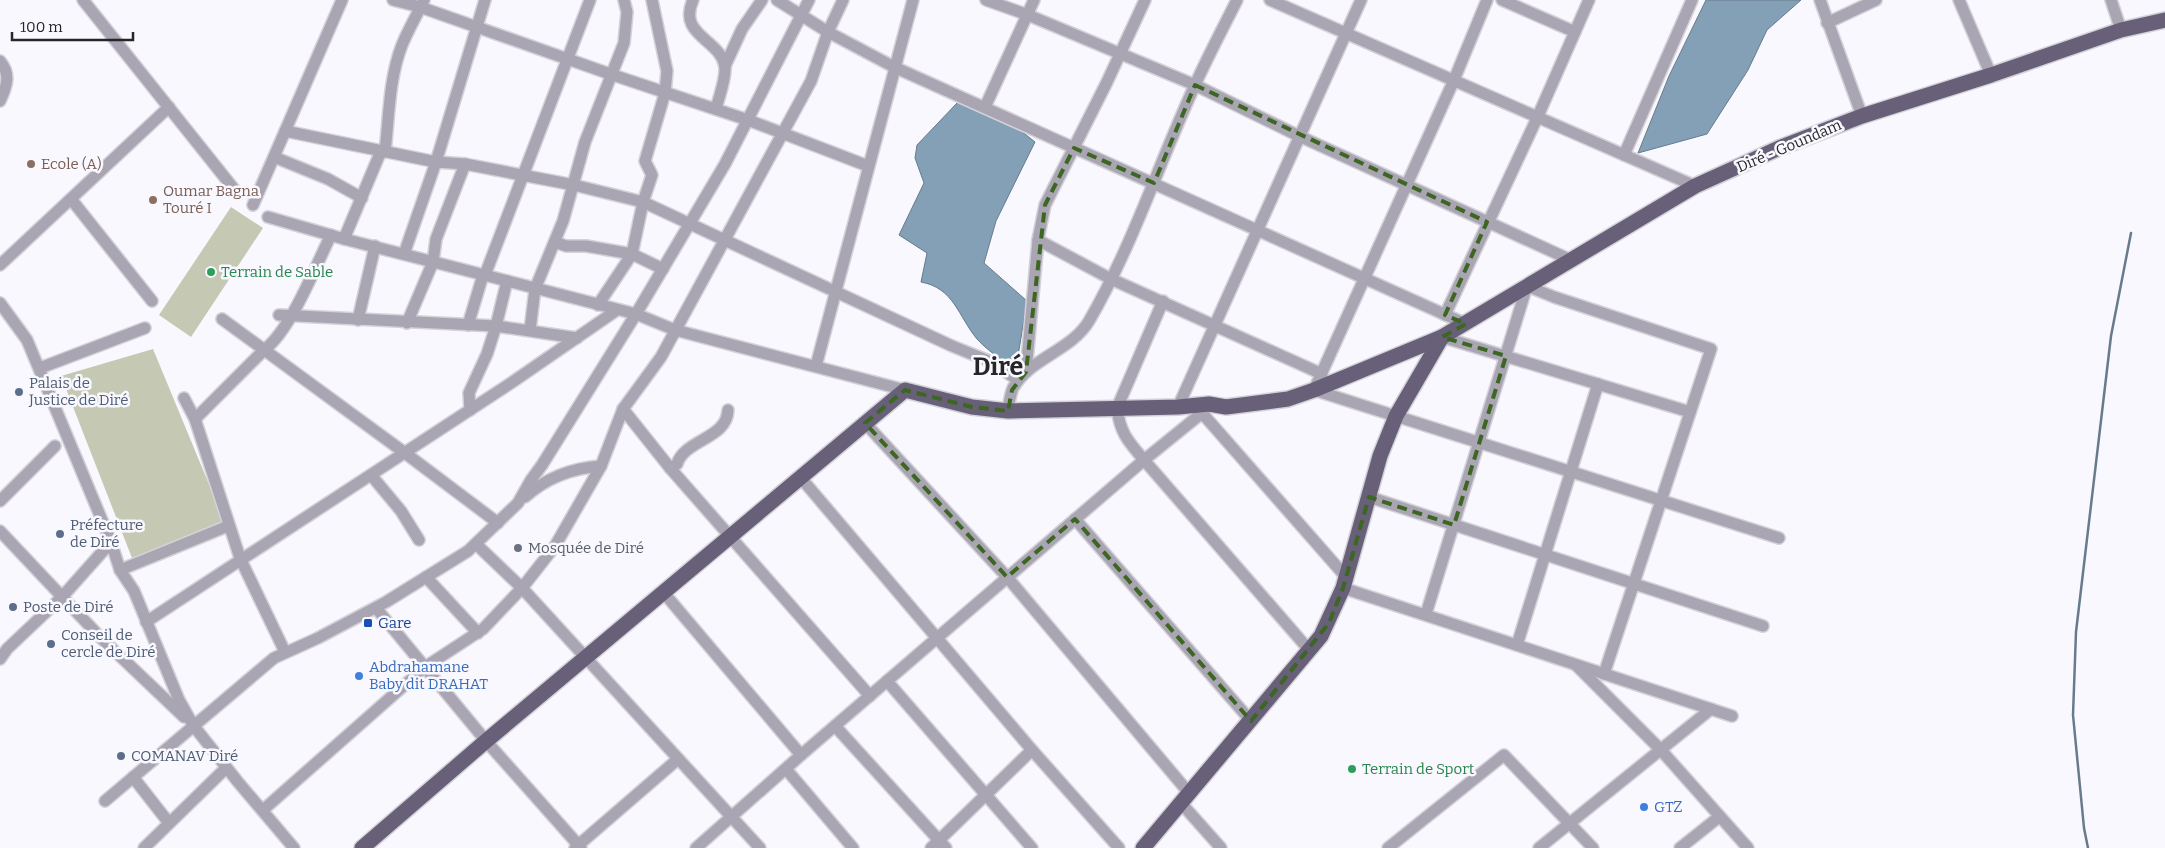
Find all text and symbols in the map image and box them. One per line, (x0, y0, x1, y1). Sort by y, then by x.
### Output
scale bar (12, 10, 134, 42)
text: 100 m (20, 18, 63, 36)
street label: Diré - Goundam (1734, 116, 1845, 176)
place label: Ecole (A) (41, 155, 102, 173)
marker: Ecole (A) (25, 158, 37, 170)
place label: Oumar Bagna Touré I (163, 182, 259, 217)
marker: Oumar Bagna Touré I (147, 194, 159, 206)
place label: Terrain de Sable (221, 263, 333, 281)
marker: Terrain de Sable (205, 266, 217, 278)
district label: Diré (973, 352, 1023, 382)
place label: Palais de Justice de Diré (28, 374, 128, 409)
marker: Palais de Justice de Diré (13, 386, 25, 398)
place label: Préfecture de Diré (70, 516, 143, 551)
marker: Préfecture de Diré (54, 528, 66, 540)
place label: Mosquée de Diré (528, 539, 644, 557)
marker: Mosquée de Diré (512, 542, 524, 554)
place label: Poste de Diré (23, 598, 114, 616)
marker: Poste de Diré (7, 601, 19, 613)
place label: Gare (378, 614, 412, 632)
marker: Gare (362, 617, 374, 629)
place label: Conseil de cercle de Diré (61, 626, 155, 661)
marker: Conseil de cercle de Diré (45, 638, 57, 650)
place label: Abdrahamane Baby dit DRAHAT (369, 658, 488, 693)
marker: Abdrahamane Baby dit DRAHAT (353, 670, 365, 682)
place label: COMANAV Diré (131, 747, 238, 765)
marker: COMANAV Diré (115, 750, 127, 762)
place label: Terrain de Sport (1362, 760, 1475, 778)
marker: Terrain de Sport (1346, 763, 1358, 775)
place label: GTZ (1654, 798, 1683, 816)
marker: GTZ (1638, 801, 1650, 813)

